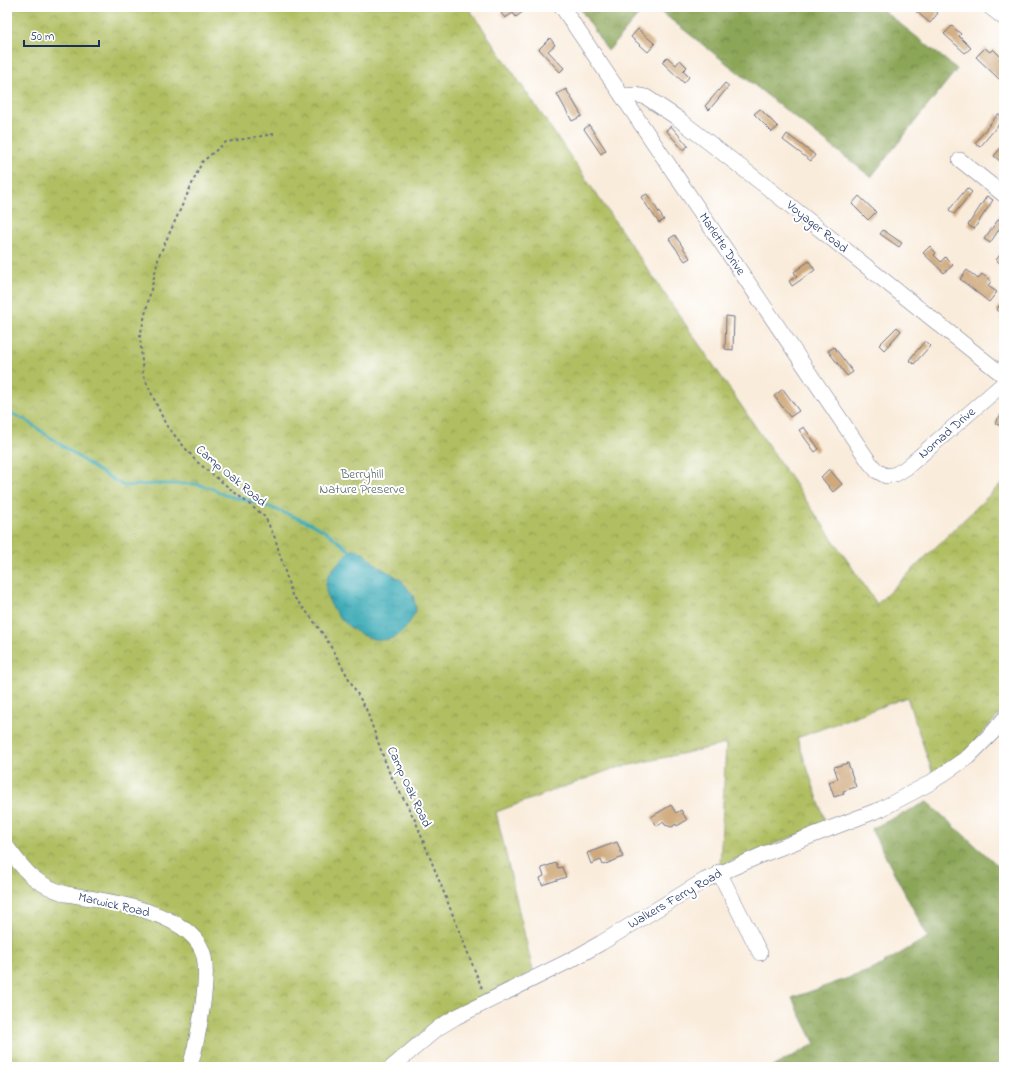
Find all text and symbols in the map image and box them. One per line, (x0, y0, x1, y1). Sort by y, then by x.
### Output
scale bar (24, 22, 99, 48)
text: 50 m (30, 28, 54, 46)
street label: Voyager Road (781, 196, 852, 259)
street label: Marlette Drive (694, 209, 750, 279)
street label: Nomad Drive (914, 403, 980, 463)
street label: Camp Oak Road (191, 441, 271, 512)
park label: Berryhill Nature Preserve (320, 465, 405, 499)
street label: Camp Oak Road (382, 743, 436, 831)
street label: Walkers Ferry Road (624, 864, 727, 935)
street label: Marwick Road (76, 888, 152, 923)

